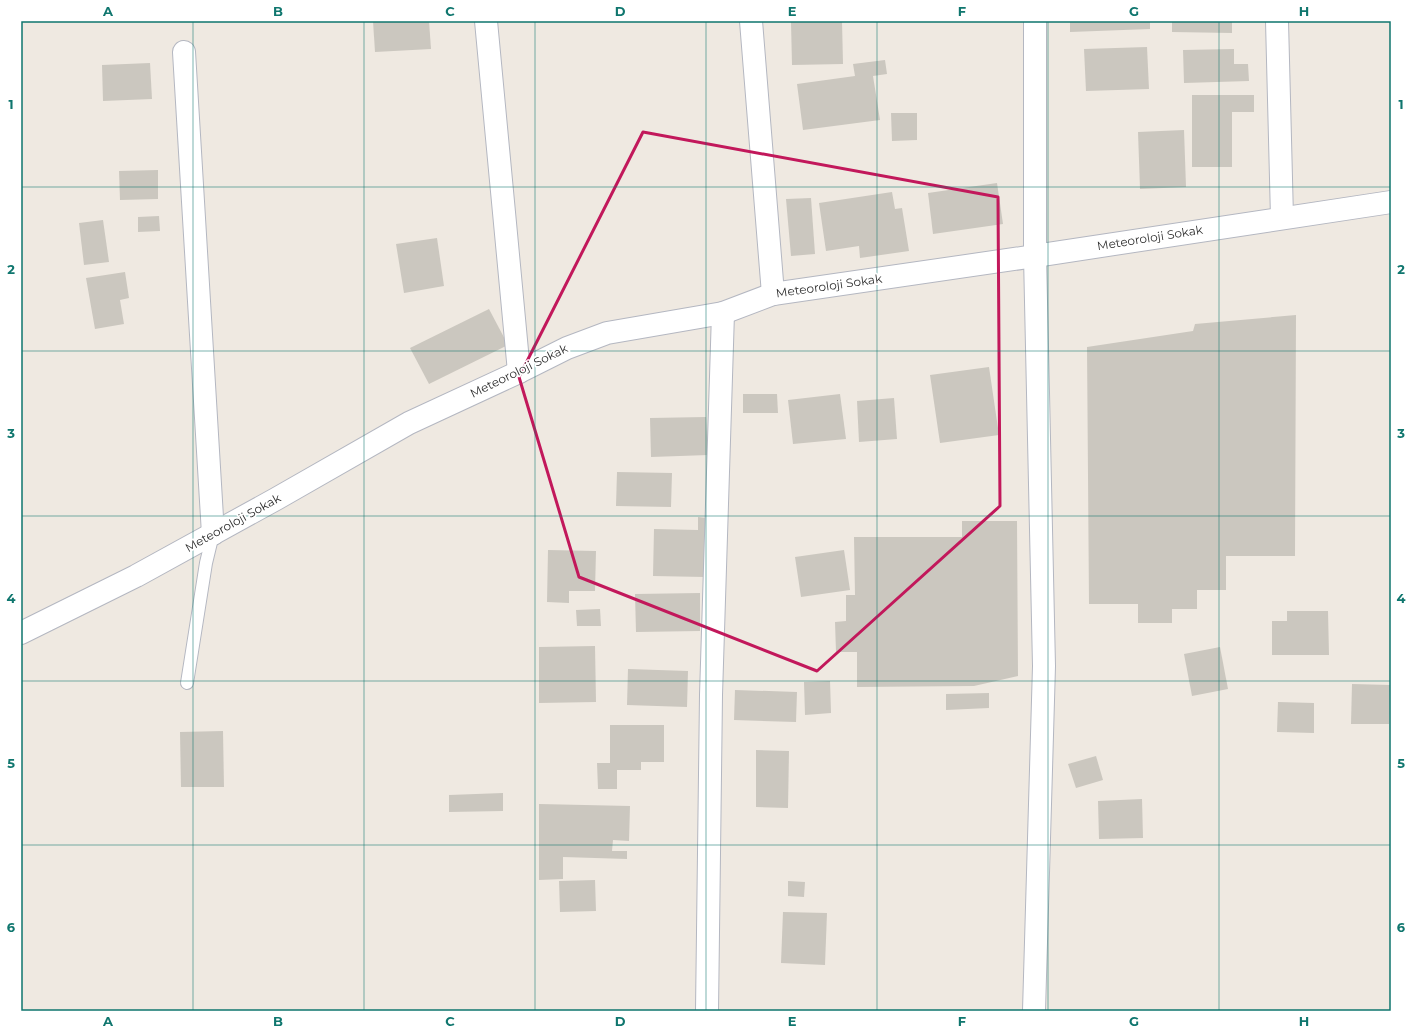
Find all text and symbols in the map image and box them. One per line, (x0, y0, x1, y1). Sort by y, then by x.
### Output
text: A (102, 3, 114, 19)
text: B (273, 3, 283, 19)
text: C (445, 3, 455, 19)
text: D (615, 3, 626, 19)
text: E (788, 3, 797, 19)
text: F (958, 3, 966, 19)
text: G (1129, 3, 1139, 19)
text: H (1299, 3, 1309, 19)
text: 1 (8, 96, 14, 112)
text: 1 (1398, 96, 1404, 112)
street label: Meteoroloji Sokak (1096, 222, 1205, 253)
text: 2 (7, 261, 15, 277)
text: 2 (1397, 261, 1405, 277)
street label: Meteoroloji Sokak (775, 271, 884, 300)
street label: Meteoroloji Sokak (467, 340, 571, 401)
text: 3 (6, 425, 15, 441)
text: 3 (1396, 425, 1405, 441)
street label: Meteoroloji Sokak (182, 490, 284, 555)
text: 4 (7, 590, 16, 606)
text: 4 (1397, 590, 1406, 606)
text: 5 (7, 755, 15, 771)
text: 5 (1397, 755, 1405, 771)
text: 6 (7, 919, 16, 935)
text: 6 (1397, 919, 1406, 935)
text: A (102, 1013, 114, 1029)
text: B (273, 1013, 283, 1029)
text: C (445, 1013, 455, 1029)
text: D (615, 1013, 626, 1029)
text: E (788, 1013, 797, 1029)
text: F (958, 1013, 966, 1029)
text: G (1129, 1013, 1139, 1029)
text: H (1299, 1013, 1309, 1029)

